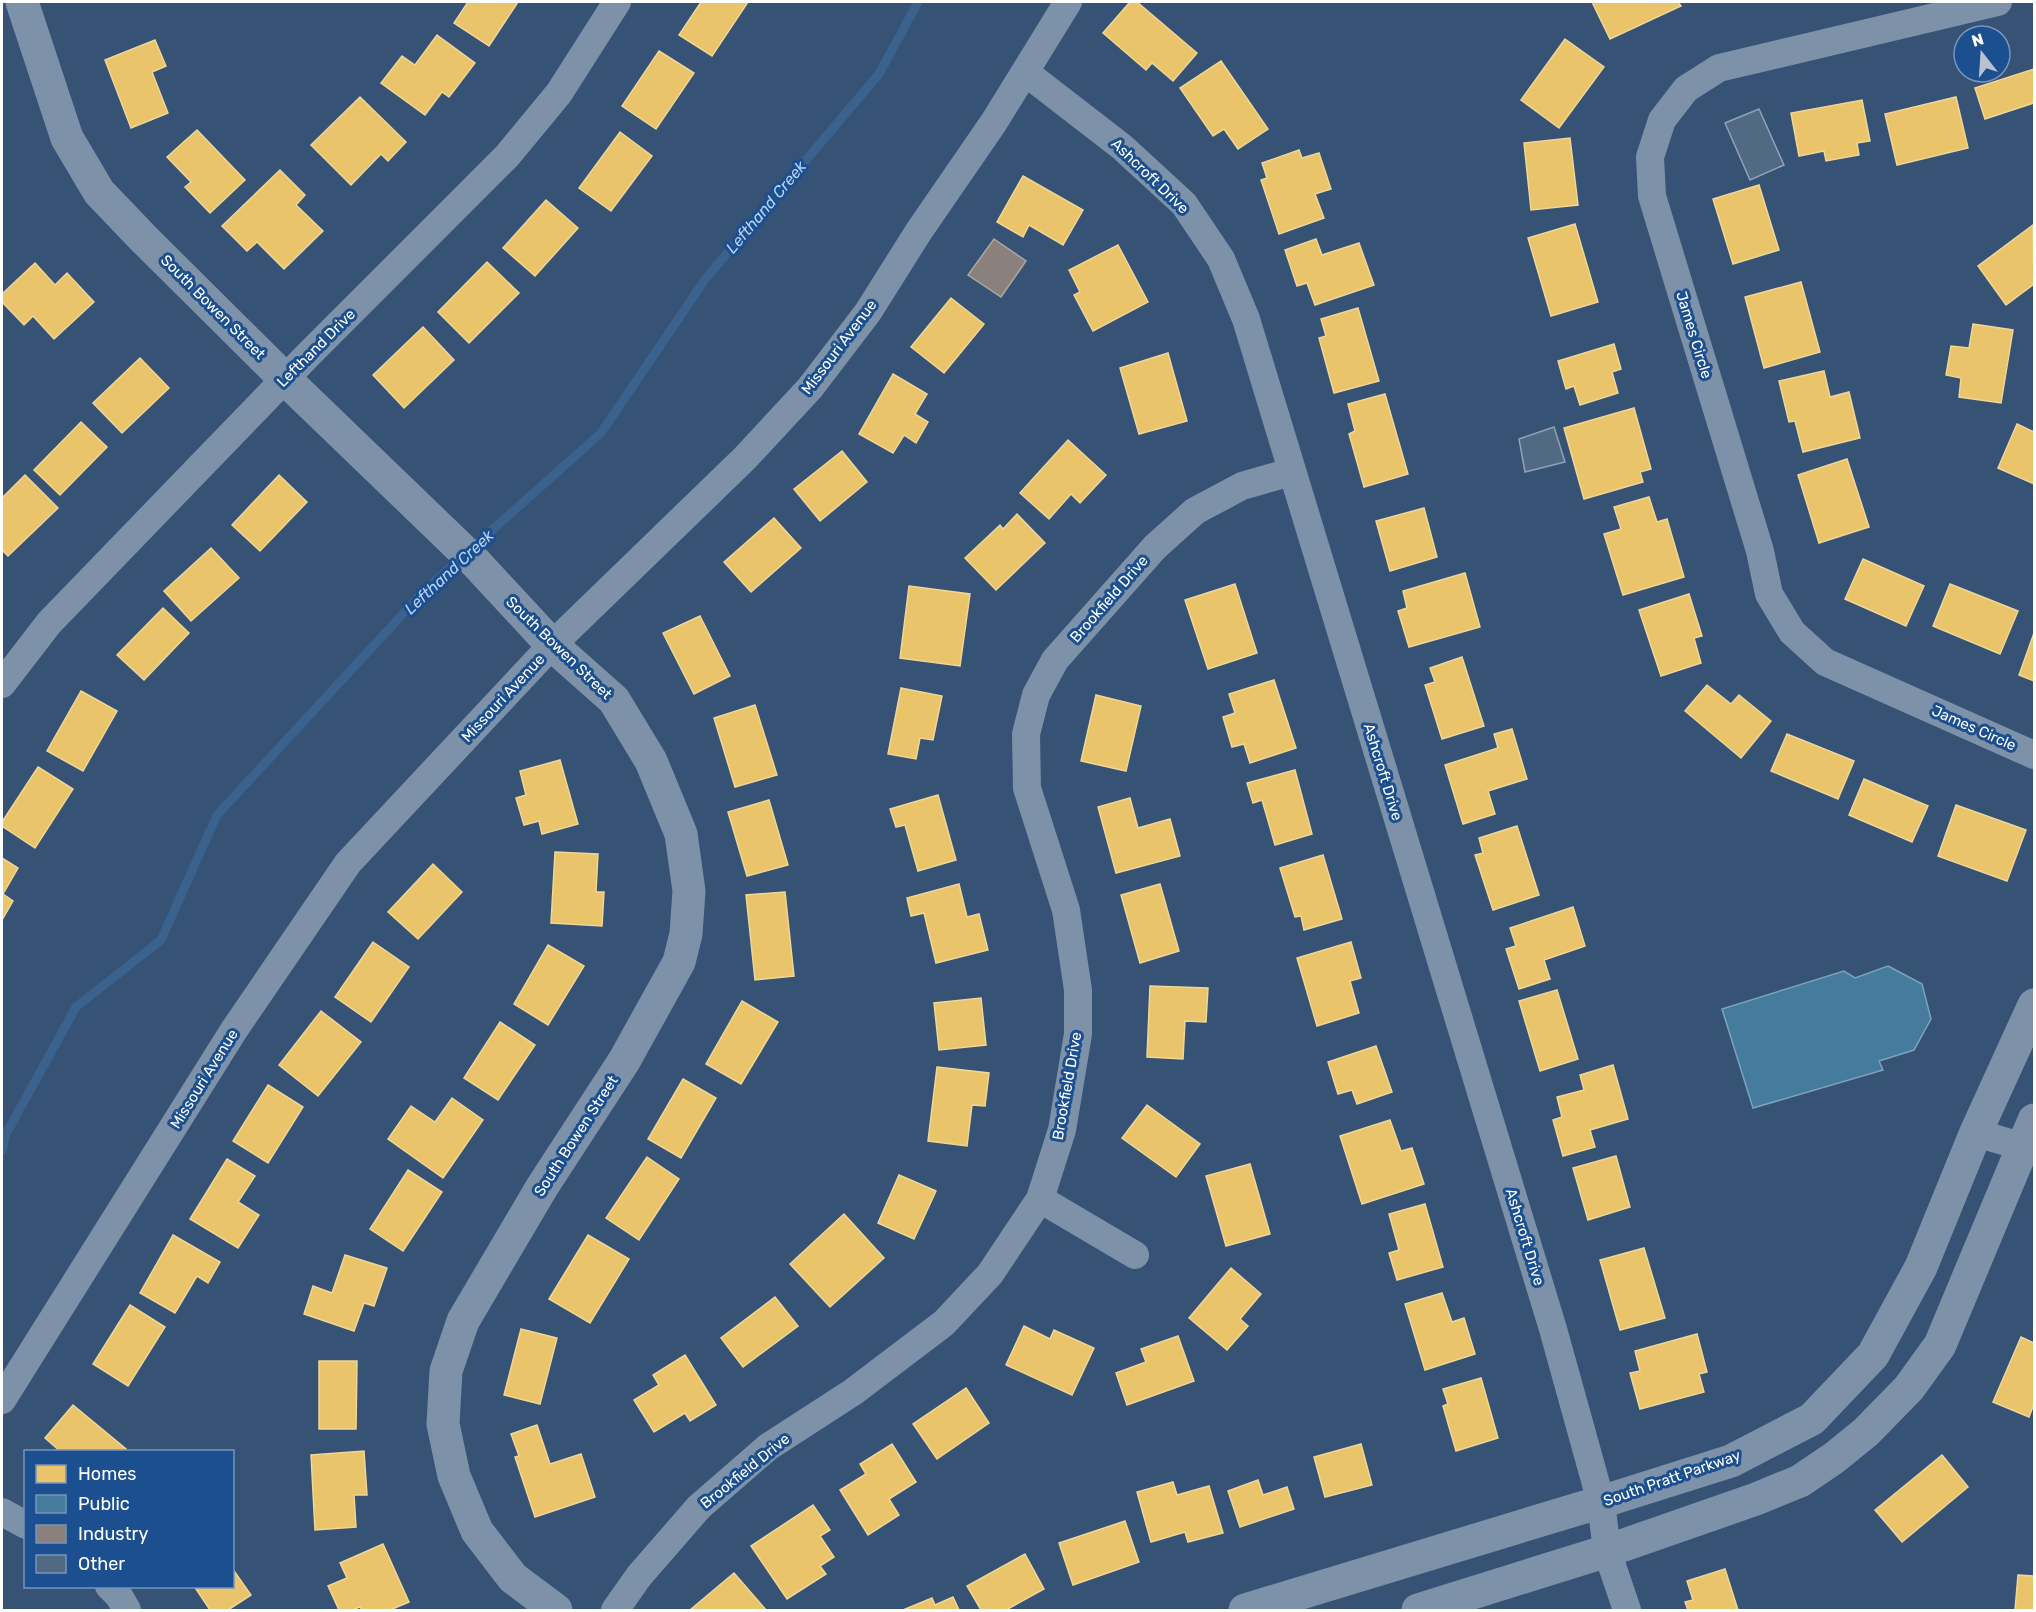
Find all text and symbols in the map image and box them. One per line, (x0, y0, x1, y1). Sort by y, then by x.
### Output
north arrow (1952, 24, 2012, 84)
text: N (1969, 29, 1986, 51)
street label: Ashcroft Drive (1108, 135, 1192, 217)
water label: Lefthand Creek (722, 156, 811, 257)
street label: South Bowen Street (157, 251, 269, 363)
street label: James Circle (1672, 289, 1716, 381)
street label: Missouri Avenue (798, 296, 880, 398)
street label: Lefthand Drive (273, 305, 359, 391)
water label: Lefthand Creek (401, 525, 498, 618)
street label: Brookfield Drive (1066, 552, 1152, 646)
street label: South Bowen Street (502, 593, 616, 703)
street label: Missouri Avenue (458, 650, 548, 746)
street label: James Circle (1929, 701, 2019, 755)
street label: Ashcroft Drive (1360, 721, 1406, 823)
street label: Missouri Avenue (166, 1026, 242, 1132)
street label: Brookfield Drive (1049, 1031, 1085, 1141)
street label: South Bowen Street (530, 1072, 622, 1200)
street label: Ashcroft Drive (1502, 1186, 1548, 1288)
street label: Brookfield Drive (697, 1430, 793, 1512)
street label: South Pratt Parkway (1601, 1446, 1743, 1510)
legend (24, 1450, 234, 1588)
text: Homes (78, 1463, 136, 1485)
text: Public (78, 1493, 130, 1515)
text: Industry (78, 1523, 148, 1545)
text: Other (78, 1553, 125, 1575)

